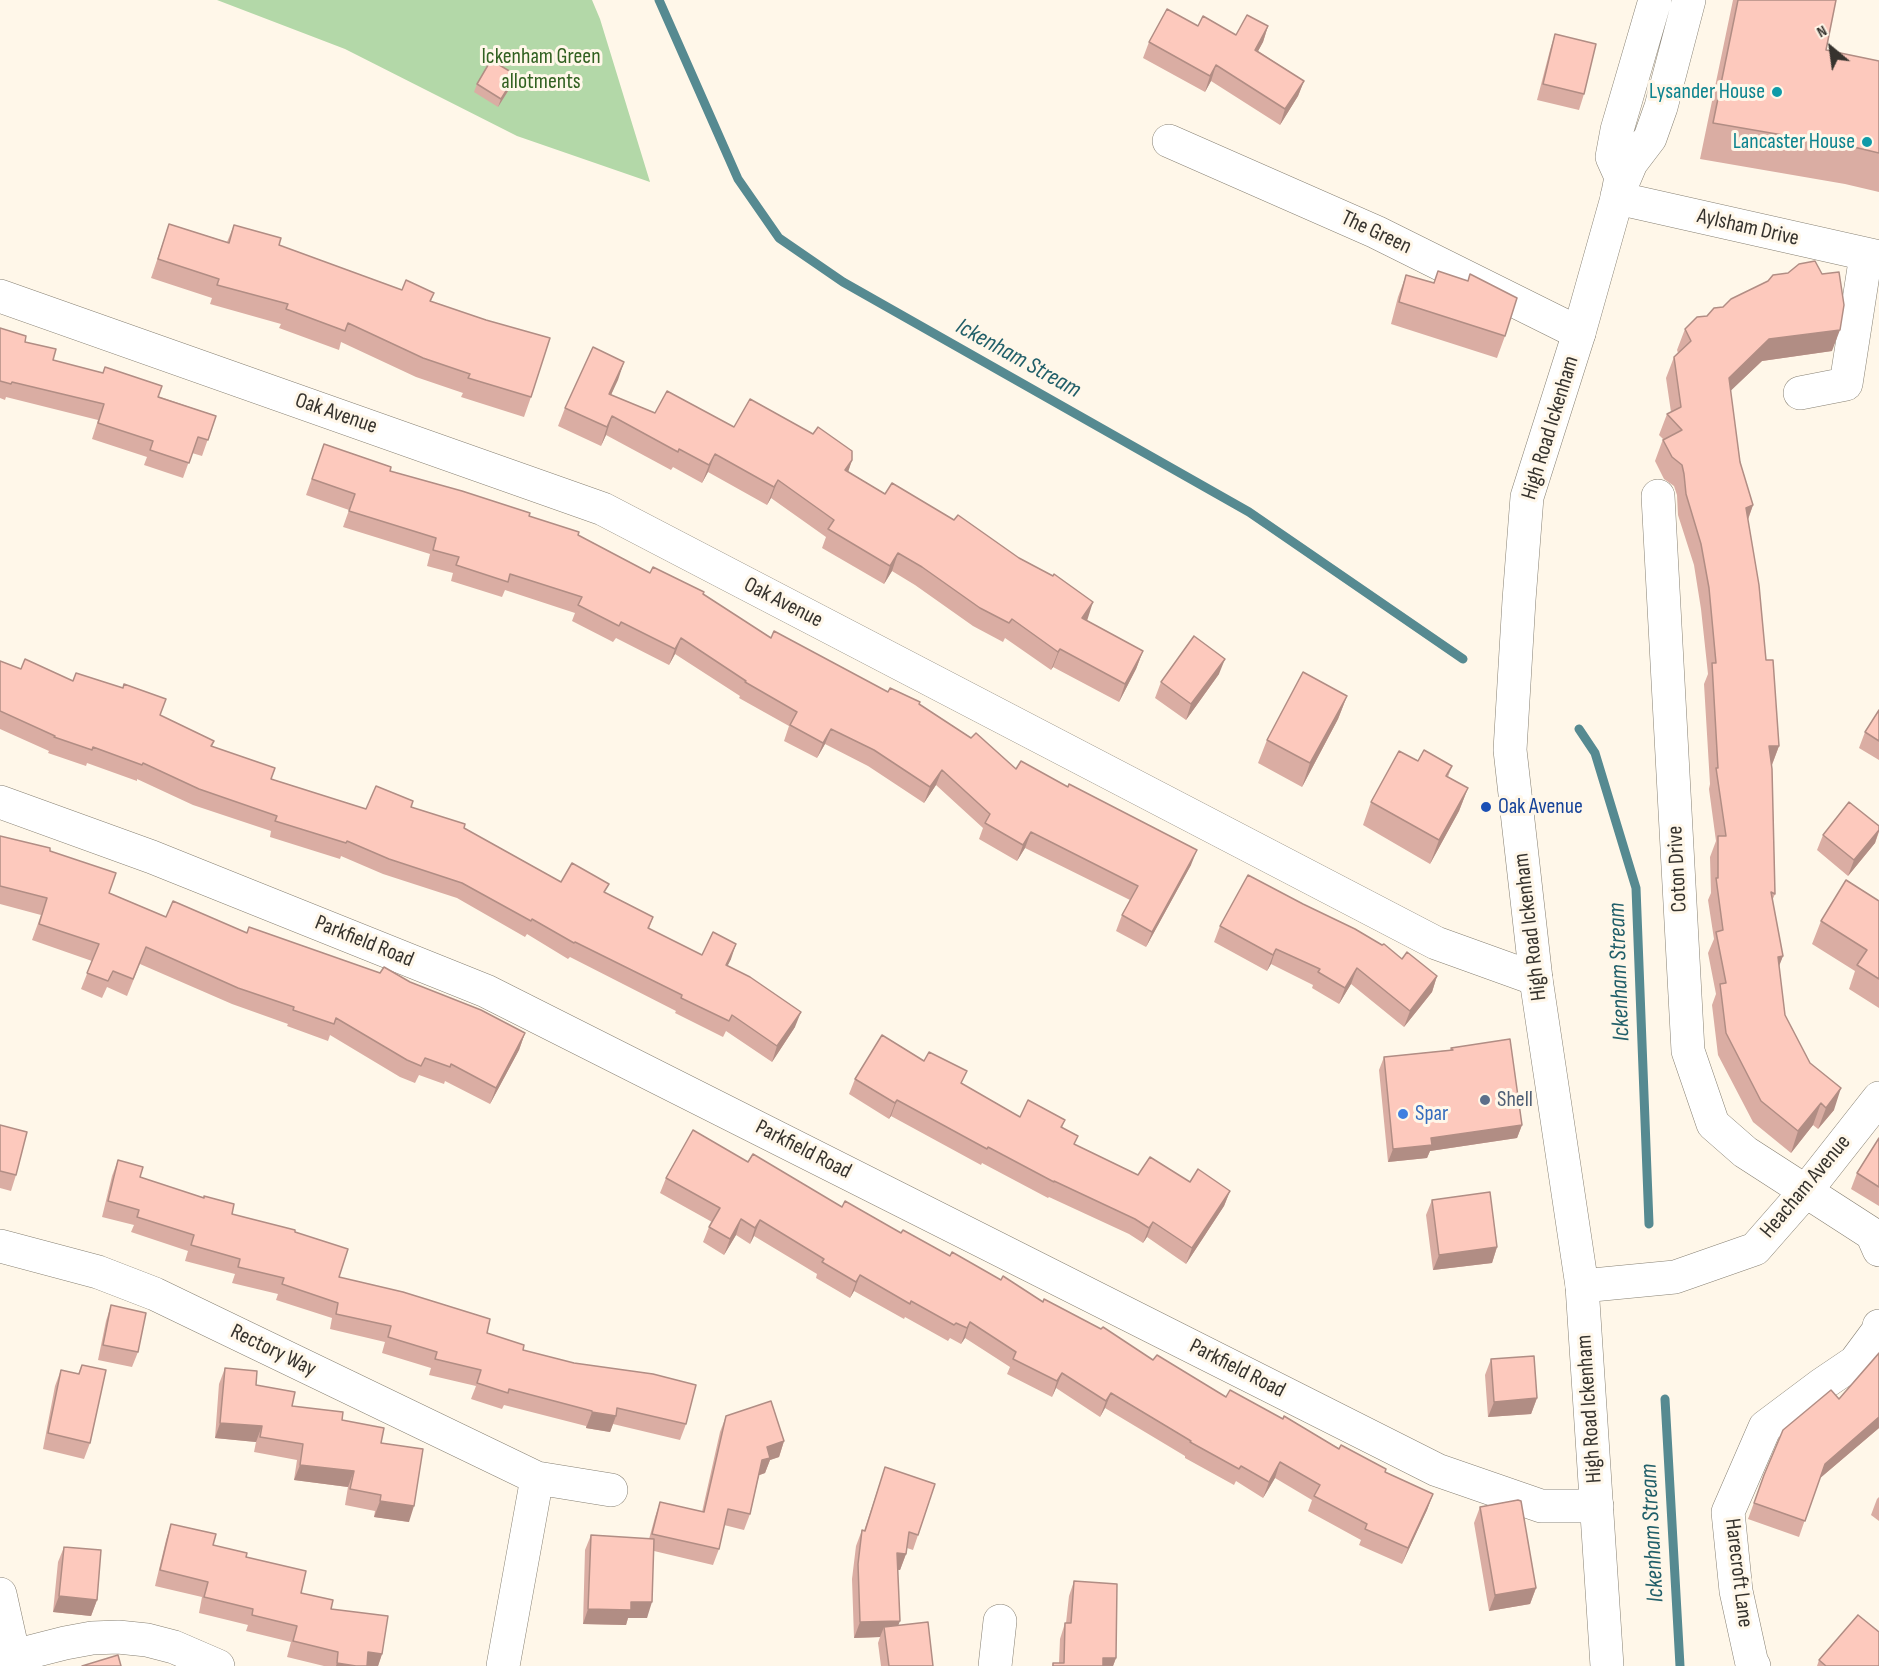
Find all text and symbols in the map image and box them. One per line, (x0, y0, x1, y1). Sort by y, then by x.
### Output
north arrow (1801, 18, 1861, 78)
text: N (1814, 21, 1830, 42)
park label: Ickenham Green allotments (481, 44, 601, 96)
place label: Lysander House (1649, 79, 1765, 105)
marker: Lysander House (1770, 85, 1784, 99)
place label: Lancaster House (1733, 129, 1855, 155)
marker: Lancaster House (1860, 135, 1874, 149)
street label: Aylsham Drive (1695, 203, 1801, 253)
street label: The Green (1337, 205, 1415, 261)
water label: Ickenham Stream (950, 313, 1086, 405)
street label: High Road Ickenham (1517, 353, 1585, 503)
street label: Oak Avenue (292, 388, 380, 440)
street label: Oak Avenue (739, 572, 827, 634)
place label: Oak Avenue (1498, 794, 1583, 820)
marker: Oak Avenue (1479, 800, 1493, 814)
street label: Coton Drive (1663, 825, 1693, 913)
street label: High Road Ickenham (1509, 852, 1553, 1002)
water label: Ickenham Stream (1603, 902, 1637, 1042)
street label: Parkfield Road (311, 910, 417, 974)
place label: Shell (1497, 1087, 1533, 1113)
marker: Shell (1478, 1093, 1492, 1107)
place label: Spar (1415, 1101, 1448, 1127)
marker: Spar (1396, 1107, 1410, 1121)
street label: Parkfield Road (751, 1115, 855, 1185)
street label: Heacham Avenue (1755, 1130, 1857, 1244)
street label: Rectory Way (226, 1319, 320, 1383)
street label: Parkfield Road (1185, 1334, 1289, 1404)
street label: High Road Ickenham (1572, 1334, 1608, 1484)
water label: Ickenham Stream (1635, 1463, 1671, 1603)
street label: Harecroft Lane (1718, 1517, 1758, 1629)

